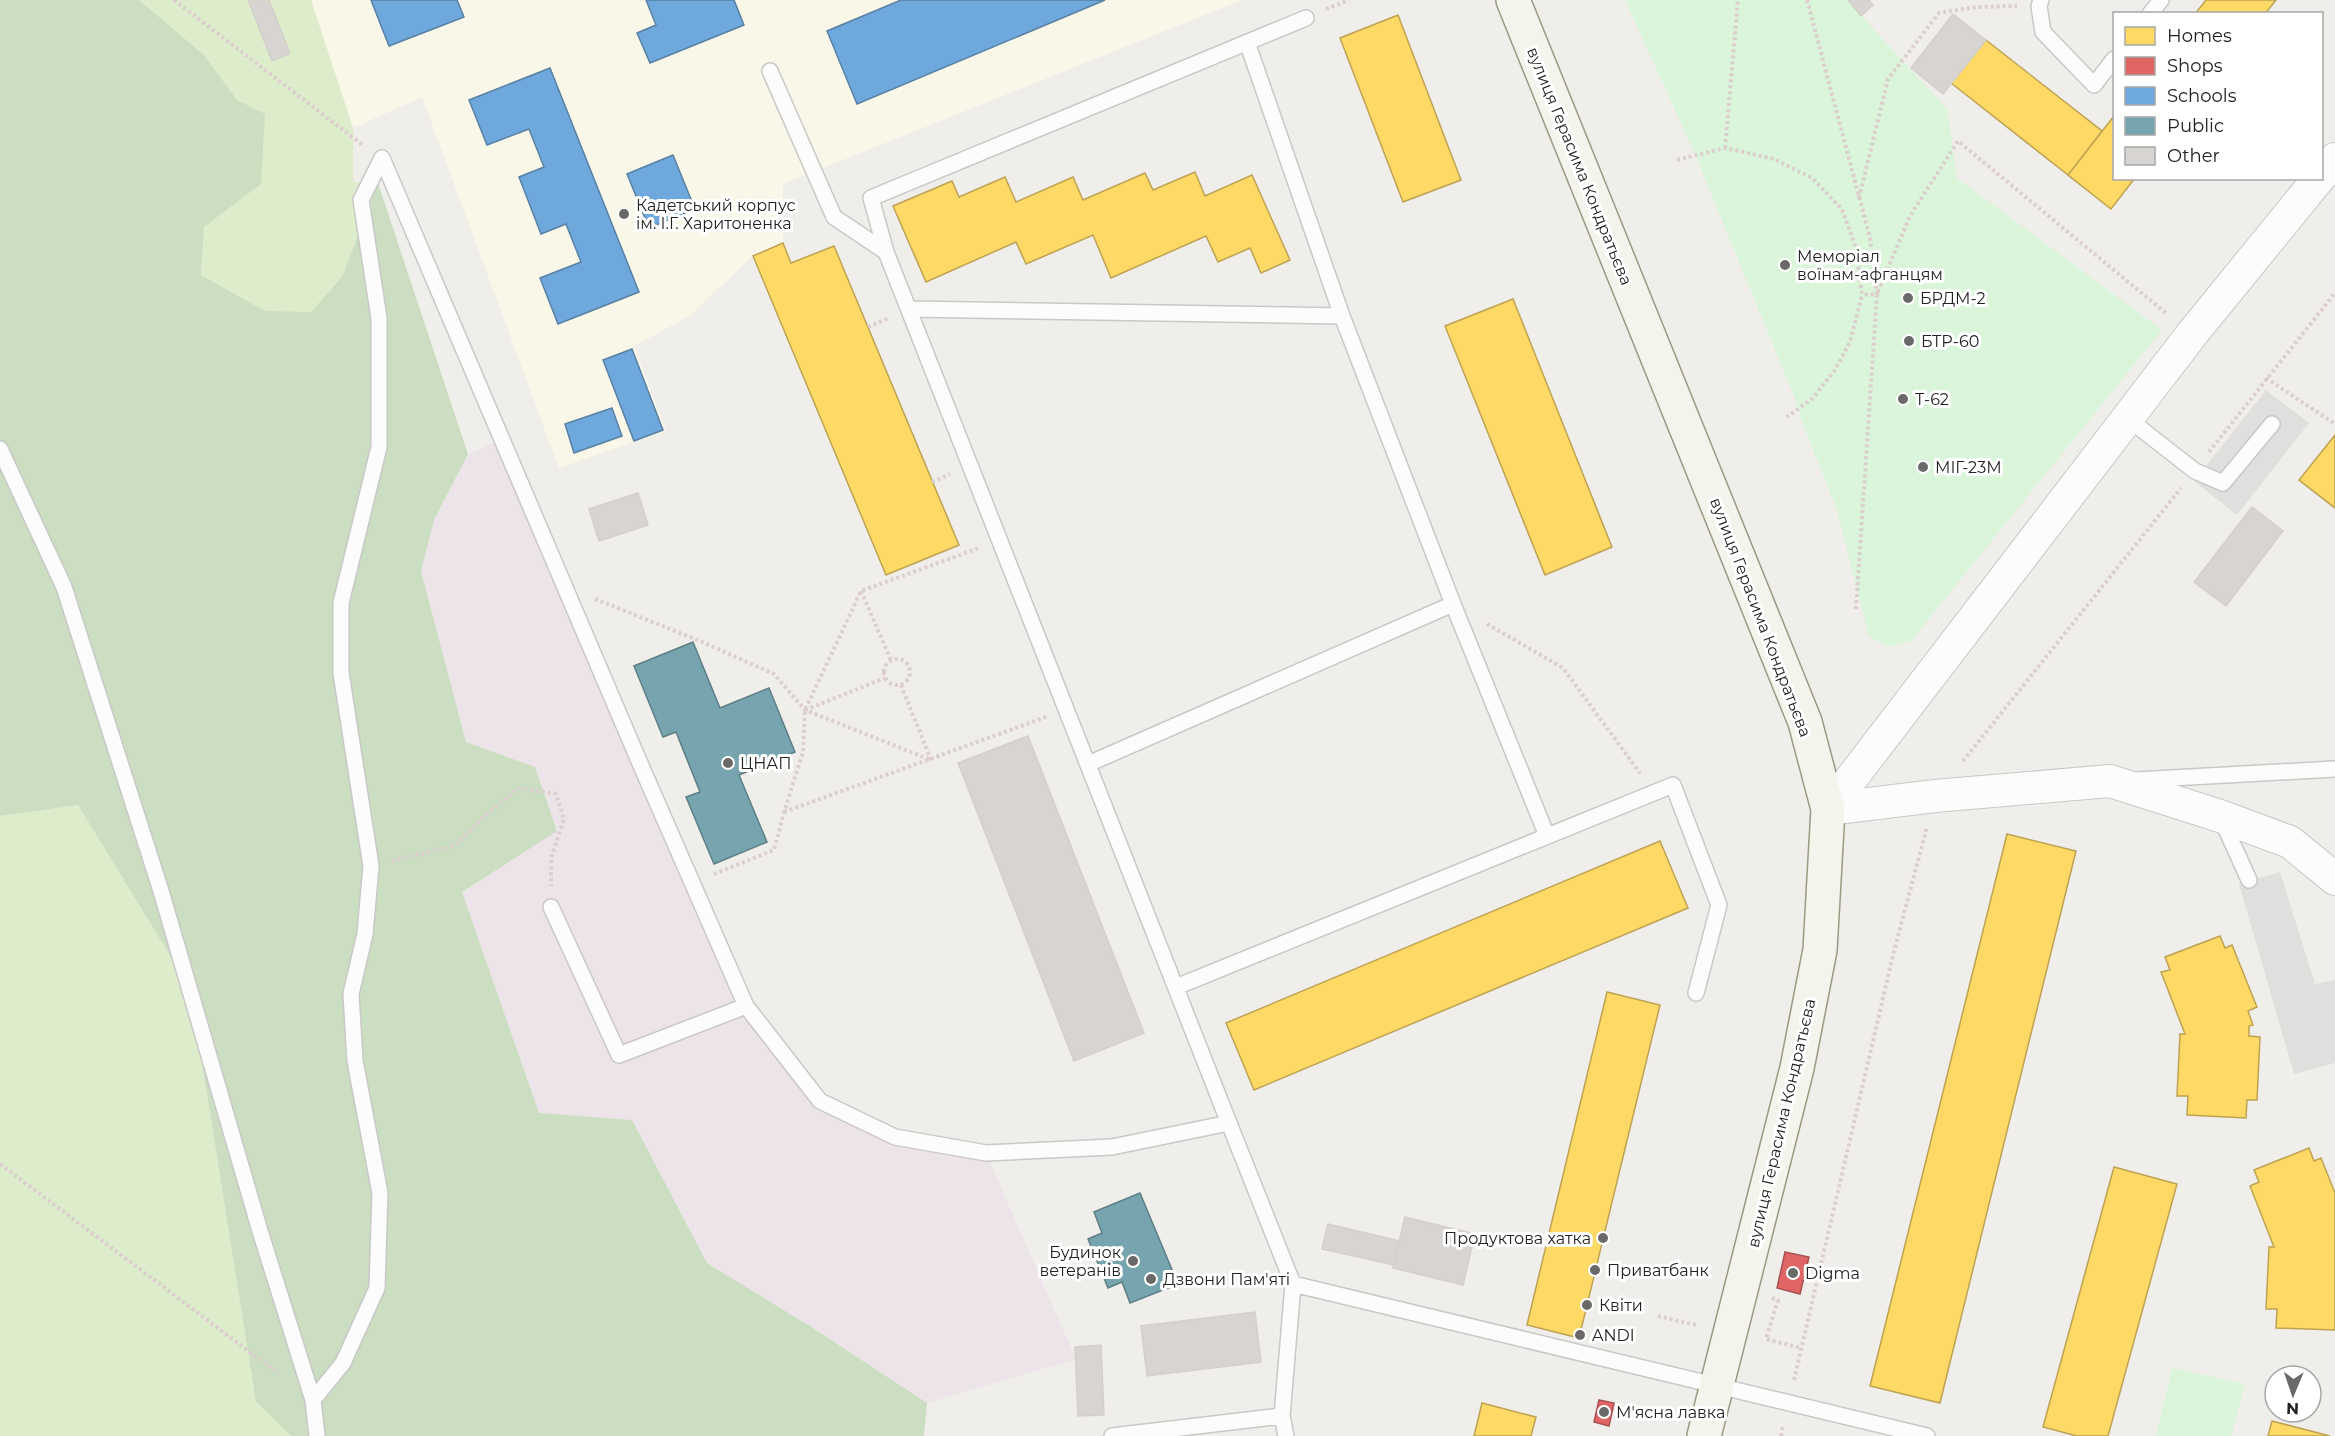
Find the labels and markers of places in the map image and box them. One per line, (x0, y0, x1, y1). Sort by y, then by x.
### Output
place label: Кадетський корпус ім. І.Г. Харитоненка (636, 196, 796, 233)
marker: Кадетський корпус ім. І.Г. Харитоненка (617, 207, 631, 221)
place label: Меморіал воїнам-афганцям (1797, 247, 1943, 284)
marker: Меморіал воїнам-афганцям (1778, 258, 1792, 272)
place label: БРДМ-2 (1920, 289, 1986, 308)
marker: БРДМ-2 (1901, 291, 1915, 305)
place label: БТР-60 (1921, 332, 1979, 351)
marker: БТР-60 (1902, 334, 1916, 348)
place label: Т-62 (1915, 390, 1949, 409)
marker: Т-62 (1896, 392, 1910, 406)
place label: МІГ-23М (1935, 458, 2002, 477)
marker: МІГ-23М (1916, 460, 1930, 474)
place label: ЦНАП (740, 754, 791, 773)
marker: ЦНАП (721, 756, 735, 770)
place label: Продуктова хатка (1444, 1229, 1591, 1248)
marker: Продуктова хатка (1596, 1231, 1610, 1245)
place label: Будинок ветеранів (1040, 1243, 1122, 1280)
marker: Будинок ветеранів (1126, 1254, 1140, 1268)
place label: Приватбанк (1607, 1261, 1709, 1280)
marker: Приватбанк (1588, 1263, 1602, 1277)
place label: Digma (1805, 1264, 1860, 1283)
marker: Digma (1786, 1266, 1800, 1280)
place label: Дзвони Пам'яті (1163, 1270, 1290, 1289)
marker: Дзвони Пам'яті (1144, 1272, 1158, 1286)
place label: Квіти (1599, 1296, 1643, 1315)
marker: Квіти (1580, 1298, 1594, 1312)
place label: ANDI (1592, 1326, 1635, 1345)
marker: ANDI (1573, 1328, 1587, 1342)
place label: М'ясна лавка (1616, 1403, 1725, 1422)
marker: М'ясна лавка (1597, 1405, 1611, 1419)

